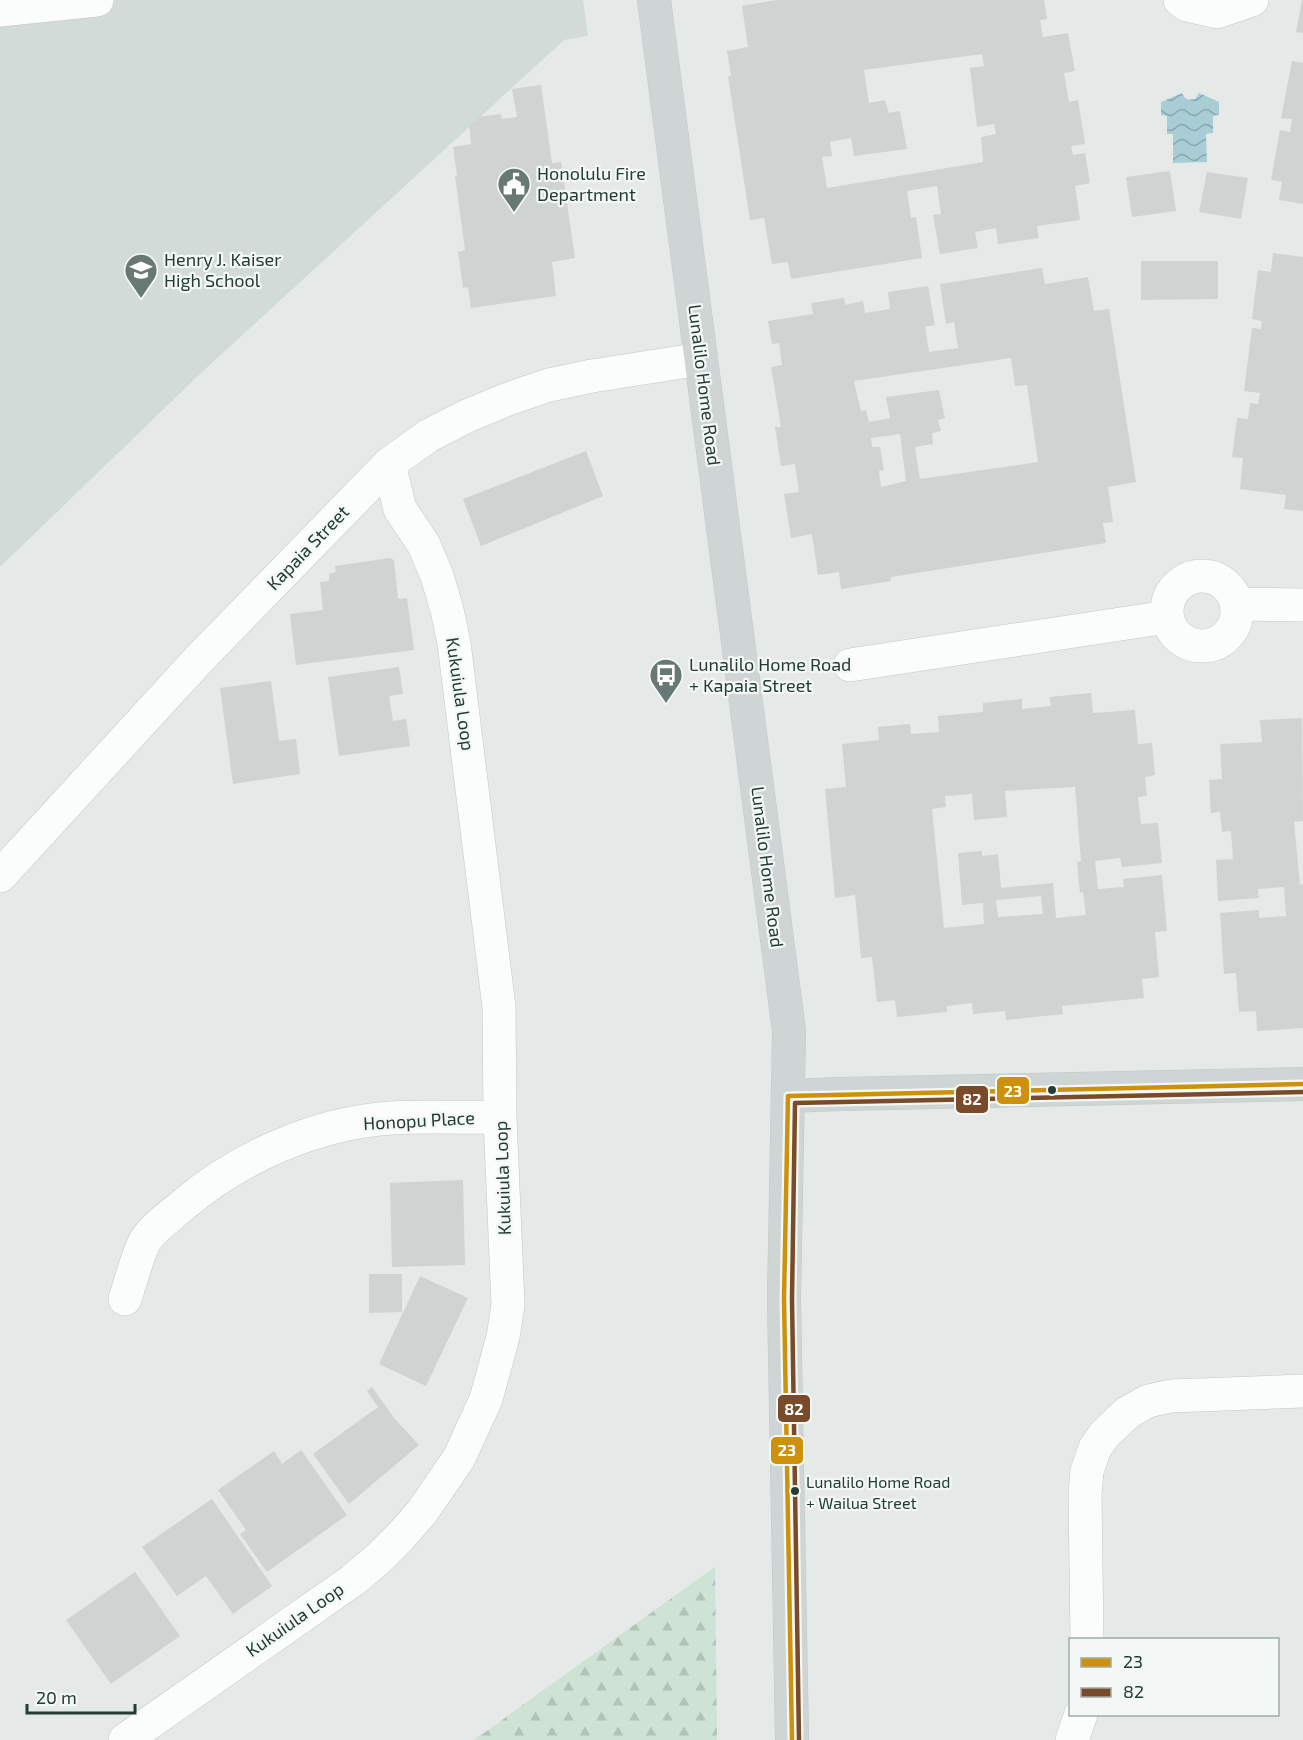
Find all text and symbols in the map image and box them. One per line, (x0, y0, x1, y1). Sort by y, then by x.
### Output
place label: Honolulu Fire Department (537, 162, 646, 205)
public building icon: Honolulu Fire Department (496, 166, 532, 213)
place label: Henry J. Kaiser High School (164, 248, 281, 291)
school or university icon: Henry J. Kaiser High School (123, 252, 159, 299)
street label: Lunalilo Home Road (684, 303, 726, 467)
street label: Kapaia Street (261, 500, 353, 594)
street label: Kukuiula Loop (442, 636, 480, 752)
place label: Lunalilo Home Road + Kapaia Street (689, 653, 851, 696)
bus stop icon: Lunalilo Home Road + Kapaia Street (648, 657, 684, 704)
street label: Lunalilo Home Road (747, 785, 789, 949)
line badge: 23 (996, 1076, 1030, 1105)
text: 23 (1004, 1081, 1022, 1100)
unlabelled marker (1046, 1084, 1058, 1096)
line badge: 82 (955, 1085, 989, 1114)
text: 82 (962, 1089, 982, 1108)
street label: Honopu Place (363, 1106, 475, 1134)
street label: Kukuiula Loop (489, 1121, 515, 1236)
line badge: 82 (777, 1394, 811, 1423)
text: 82 (784, 1399, 804, 1418)
line badge: 23 (770, 1436, 804, 1465)
text: 23 (778, 1440, 796, 1459)
place label: Lunalilo Home Road + Wailua Street (806, 1472, 950, 1512)
marker: Lunalilo Home Road + Wailua Street (789, 1485, 801, 1497)
street label: Kukuiula Loop (241, 1577, 348, 1661)
legend (1069, 1638, 1279, 1716)
text: 23 (1123, 1650, 1143, 1672)
scale bar (27, 1677, 135, 1715)
text: 82 (1123, 1680, 1144, 1702)
text: 20 m (36, 1686, 77, 1708)

